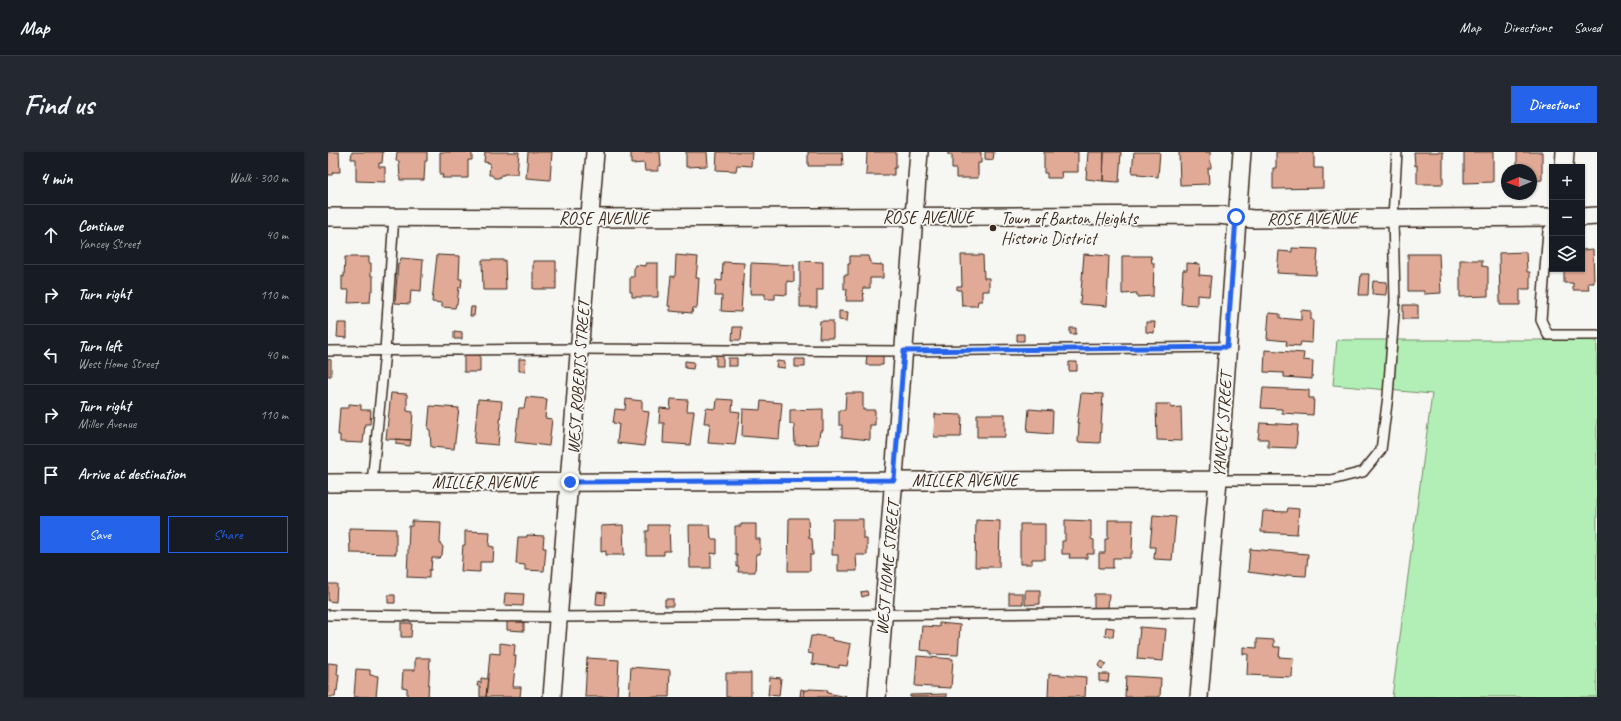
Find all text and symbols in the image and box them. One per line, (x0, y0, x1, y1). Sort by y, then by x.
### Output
text: Map (20, 16, 50, 40)
text: Map (1460, 19, 1481, 36)
text: Directions (1503, 19, 1552, 36)
text: Saved (1574, 19, 1601, 36)
button: Directions (1511, 86, 1597, 123)
text: Find us (24, 87, 94, 122)
north arrow (1501, 164, 1537, 200)
map controls (1549, 164, 1585, 272)
button: + (1549, 164, 1585, 200)
text: 4 min (40, 168, 73, 189)
text: Walk · 300 m (229, 170, 288, 186)
button: − (1549, 200, 1585, 236)
street label: ROSE AVENUE (883, 207, 976, 228)
street label: ROSE AVENUE (1267, 207, 1360, 230)
street label: ROSE AVENUE (559, 208, 652, 229)
place label: Town of Barton Heights Historic District (1001, 208, 1140, 249)
route start (1227, 208, 1245, 226)
text: Continue (78, 217, 123, 236)
marker: Town of Barton Heights Historic District (988, 223, 998, 233)
icon: ahead (40, 224, 62, 246)
text: 40 m (266, 227, 288, 243)
text: Yancey Street (78, 236, 140, 252)
button: layers (1549, 236, 1585, 272)
icon: right (40, 284, 62, 306)
text: Turn right (78, 285, 131, 304)
text: 110 m (260, 287, 288, 303)
street label: WEST ROBERTS STREET (563, 295, 595, 455)
text: Turn left (78, 337, 121, 356)
icon: left (40, 344, 62, 366)
text: 40 m (266, 347, 288, 363)
text: West Home Street (78, 356, 158, 372)
street label: YANCEY STREET (1208, 368, 1237, 478)
text: Turn right (78, 397, 131, 416)
icon: right (40, 404, 62, 426)
text: 110 m (260, 407, 288, 423)
text: Miller Avenue (78, 416, 136, 432)
icon: arrive (40, 464, 62, 486)
text: Arrive at destination (78, 465, 185, 484)
street label: MILLER AVENUE (912, 470, 1021, 491)
street label: MILLER AVENUE (432, 472, 541, 493)
route end (561, 473, 579, 491)
street label: WEST HOME STREET (871, 496, 904, 636)
button: Save (40, 516, 160, 553)
button: Share (168, 516, 288, 553)

